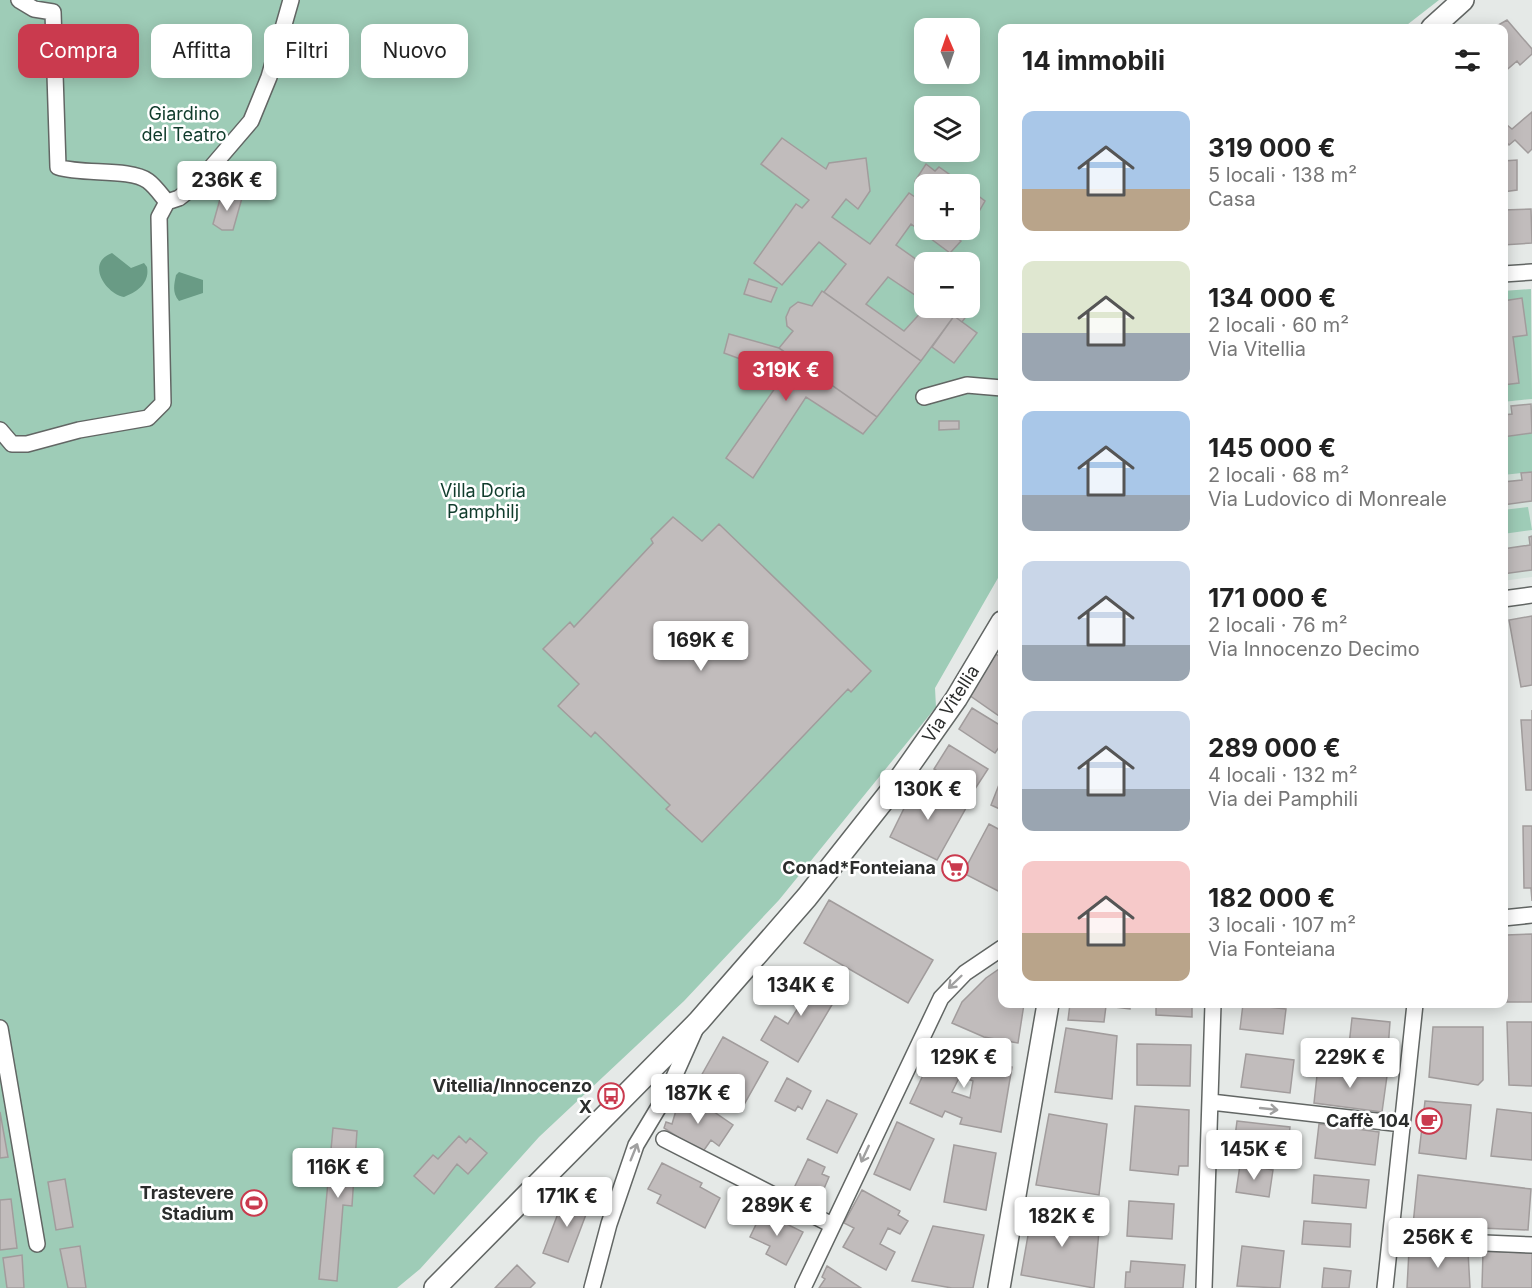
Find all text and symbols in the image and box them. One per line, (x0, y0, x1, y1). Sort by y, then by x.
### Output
north arrow (914, 18, 980, 84)
map controls (914, 18, 980, 318)
chip: Compra (18, 24, 139, 78)
chip: Affitta (151, 24, 252, 78)
chip: Filtri (264, 24, 349, 78)
chip: Nuovo (361, 24, 468, 78)
icon: filters (1451, 44, 1484, 77)
text: 14 immobili (1022, 45, 1165, 76)
button: layers (914, 96, 980, 162)
park label: Giardino del Teatro (141, 103, 227, 145)
text: 319 000 € (1208, 132, 1336, 163)
icon: home (1070, 135, 1142, 207)
pin: 236K € (178, 161, 276, 212)
text: 5 locali · 138 m² (1208, 163, 1357, 187)
text: 236K € (191, 168, 263, 192)
button: + (914, 174, 980, 240)
text: Casa (1208, 187, 1256, 211)
button: − (914, 252, 980, 318)
text: 134 000 € (1208, 282, 1336, 313)
icon: home (1070, 285, 1142, 357)
text: 2 locali · 60 m² (1208, 313, 1349, 337)
text: Via Vitellia (1208, 337, 1306, 361)
pin: 319K € (737, 351, 835, 402)
text: 319K € (752, 358, 820, 382)
text: 145 000 € (1208, 432, 1336, 463)
icon: home (1070, 435, 1142, 507)
text: 2 locali · 68 m² (1208, 463, 1349, 487)
park label: Villa Doria Pamphilj (440, 480, 526, 522)
text: Via Ludovico di Monreale (1208, 487, 1447, 511)
text: 171 000 € (1208, 582, 1328, 613)
icon: home (1070, 585, 1142, 657)
text: 2 locali · 76 m² (1208, 613, 1348, 637)
pin: 169K € (652, 621, 750, 672)
text: 169K € (667, 628, 735, 652)
text: Via Innocenzo Decimo (1208, 637, 1420, 661)
street label: Via Vitellia (918, 661, 983, 746)
text: 289 000 € (1208, 732, 1341, 763)
icon: home (1070, 735, 1142, 807)
text: 4 locali · 132 m² (1208, 763, 1358, 787)
pin: 130K € (879, 770, 977, 821)
text: 130K € (894, 777, 962, 801)
text: Via dei Pamphili (1208, 787, 1358, 811)
supermarket icon: Conad*Fonteiana (940, 853, 970, 883)
place label: Conad*Fonteiana (782, 857, 936, 878)
text: 182 000 € (1208, 882, 1335, 913)
icon: home (1070, 885, 1142, 957)
text: 3 locali · 107 m² (1208, 913, 1356, 937)
text: Via Fonteiana (1208, 937, 1335, 961)
pin: 134K € (752, 966, 850, 1017)
text: 134K € (767, 973, 835, 997)
one-way arrow (948, 975, 963, 990)
pin: 129K € (915, 1038, 1013, 1089)
pin: 229K € (1301, 1038, 1399, 1089)
text: 129K € (930, 1045, 998, 1069)
text: 229K € (1315, 1045, 1386, 1069)
pin: 187K € (649, 1074, 747, 1125)
place label: Vitellia/Innocenzo X (432, 1075, 592, 1117)
bus stop icon: Vitellia/Innocenzo X (596, 1081, 626, 1111)
text: 187K € (665, 1081, 731, 1105)
one-way arrow (1258, 1104, 1278, 1115)
cafe icon: Caffè 104 (1414, 1106, 1444, 1136)
place label: Caffè 104 (1326, 1110, 1410, 1131)
pin: 145K € (1205, 1130, 1303, 1181)
text: 145K € (1220, 1137, 1288, 1161)
one-way arrow (629, 1143, 640, 1162)
one-way arrow (859, 1145, 871, 1163)
pin: 116K € (289, 1148, 387, 1199)
text: 116K € (306, 1155, 370, 1179)
pin: 171K € (518, 1177, 616, 1228)
place label: Trastevere Stadium (140, 1182, 234, 1224)
text: 171K € (536, 1184, 598, 1208)
pin: 289K € (728, 1186, 826, 1237)
sports icon: Trastevere Stadium (239, 1188, 269, 1218)
text: 289K € (741, 1193, 813, 1217)
pin: 182K € (1013, 1197, 1111, 1248)
text: 182K € (1028, 1204, 1096, 1228)
pin: 256K € (1389, 1218, 1487, 1269)
text: 256K € (1402, 1225, 1474, 1249)

